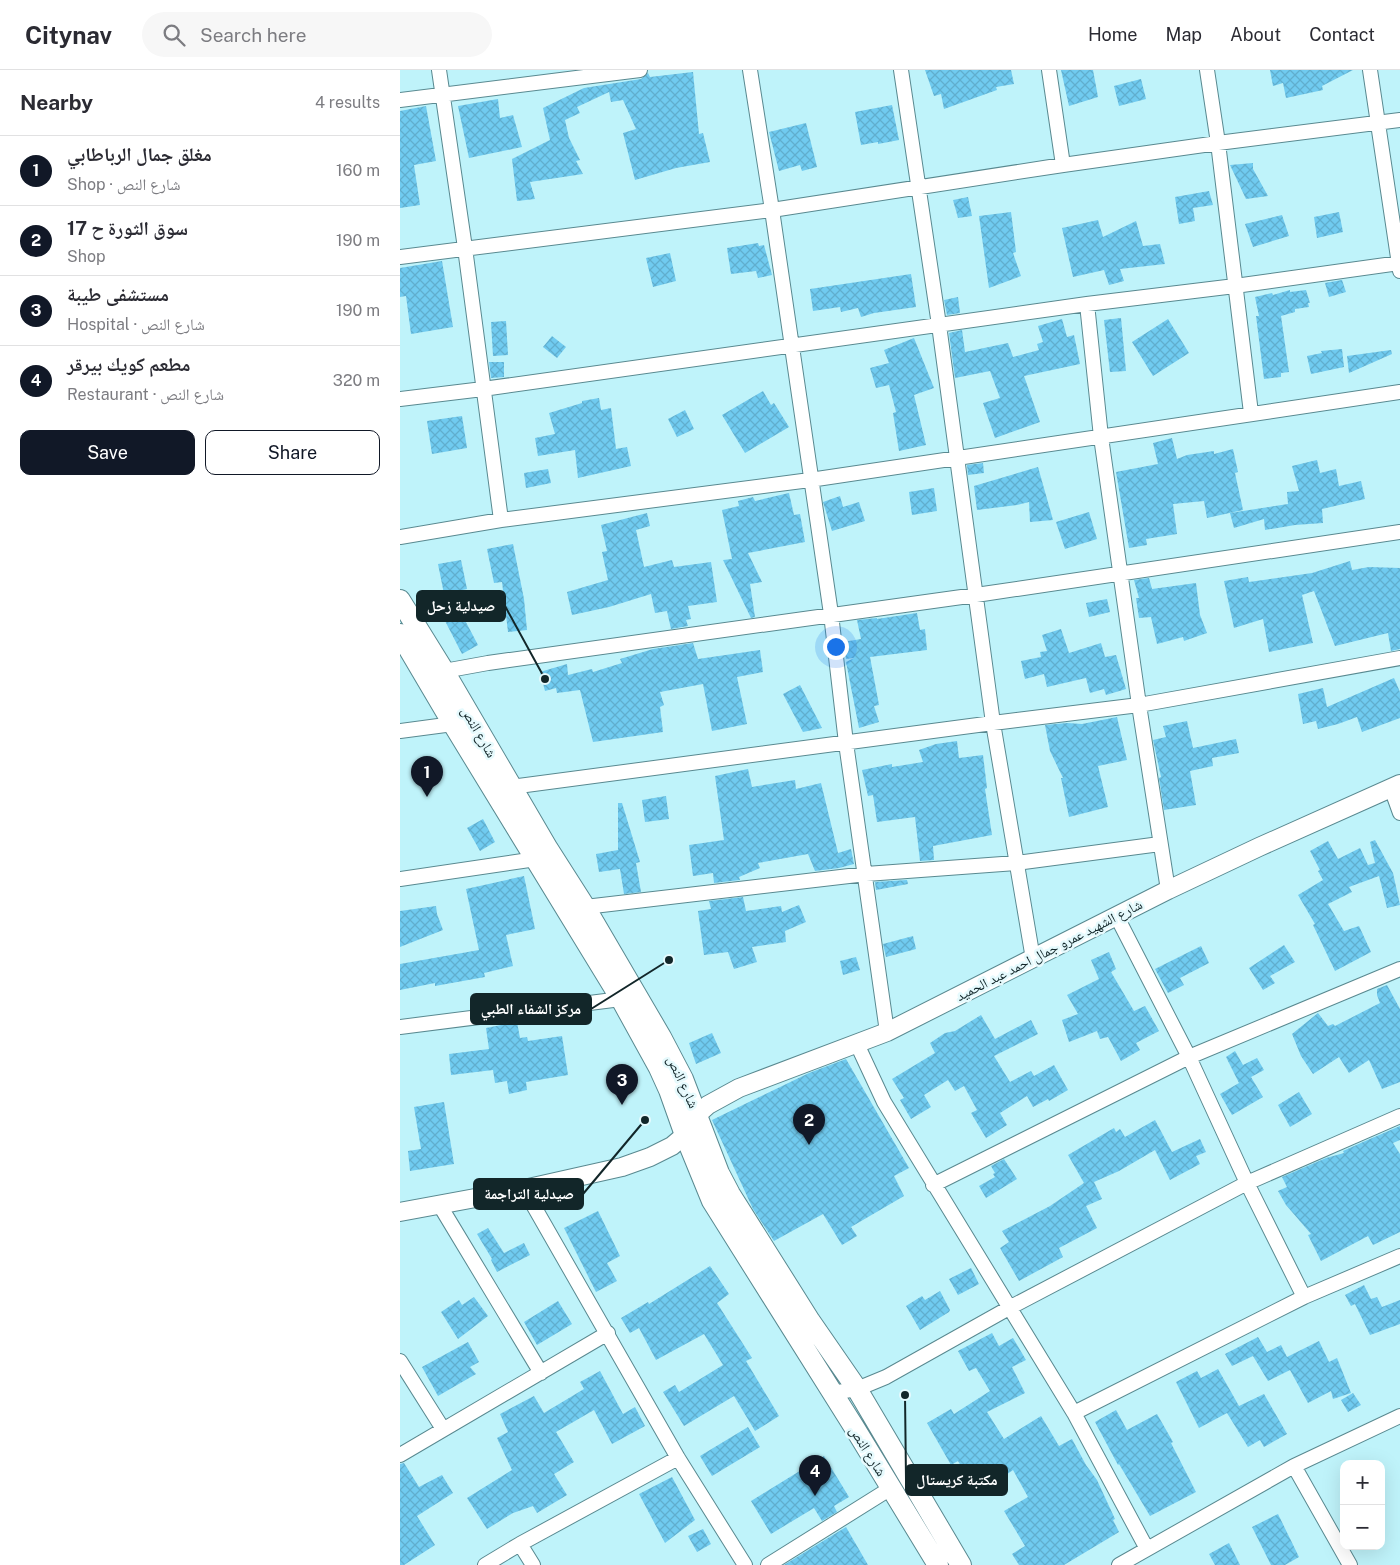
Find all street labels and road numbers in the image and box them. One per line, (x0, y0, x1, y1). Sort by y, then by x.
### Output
street label: شارع النص (456, 704, 500, 761)
street label: شارع الشهيد عمرو جمال احمد عبد الحميد (953, 896, 1146, 1006)
street label: شارع النص (662, 1053, 702, 1112)
street label: شارع النص (845, 1423, 890, 1480)

